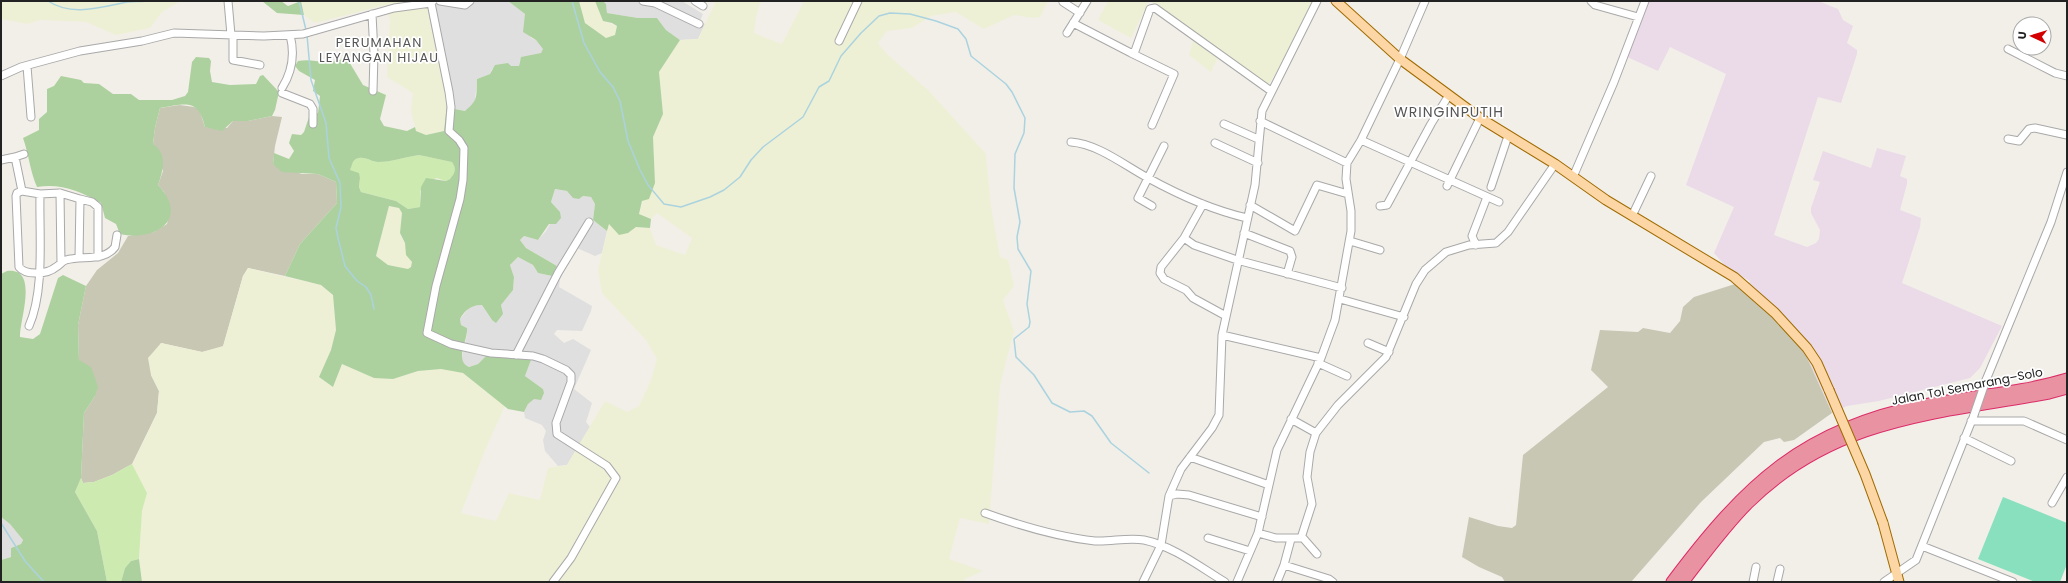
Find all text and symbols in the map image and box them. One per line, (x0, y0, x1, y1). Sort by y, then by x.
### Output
north arrow (2012, 16, 2052, 56)
text: U (2014, 31, 2030, 40)
district label: PERUMAHAN LEYANGAN HIJAU (319, 33, 439, 67)
district label: WRINGINPUTIH (1394, 102, 1504, 122)
street label: Jalan Tol Semarang–Solo (1890, 363, 2044, 409)

